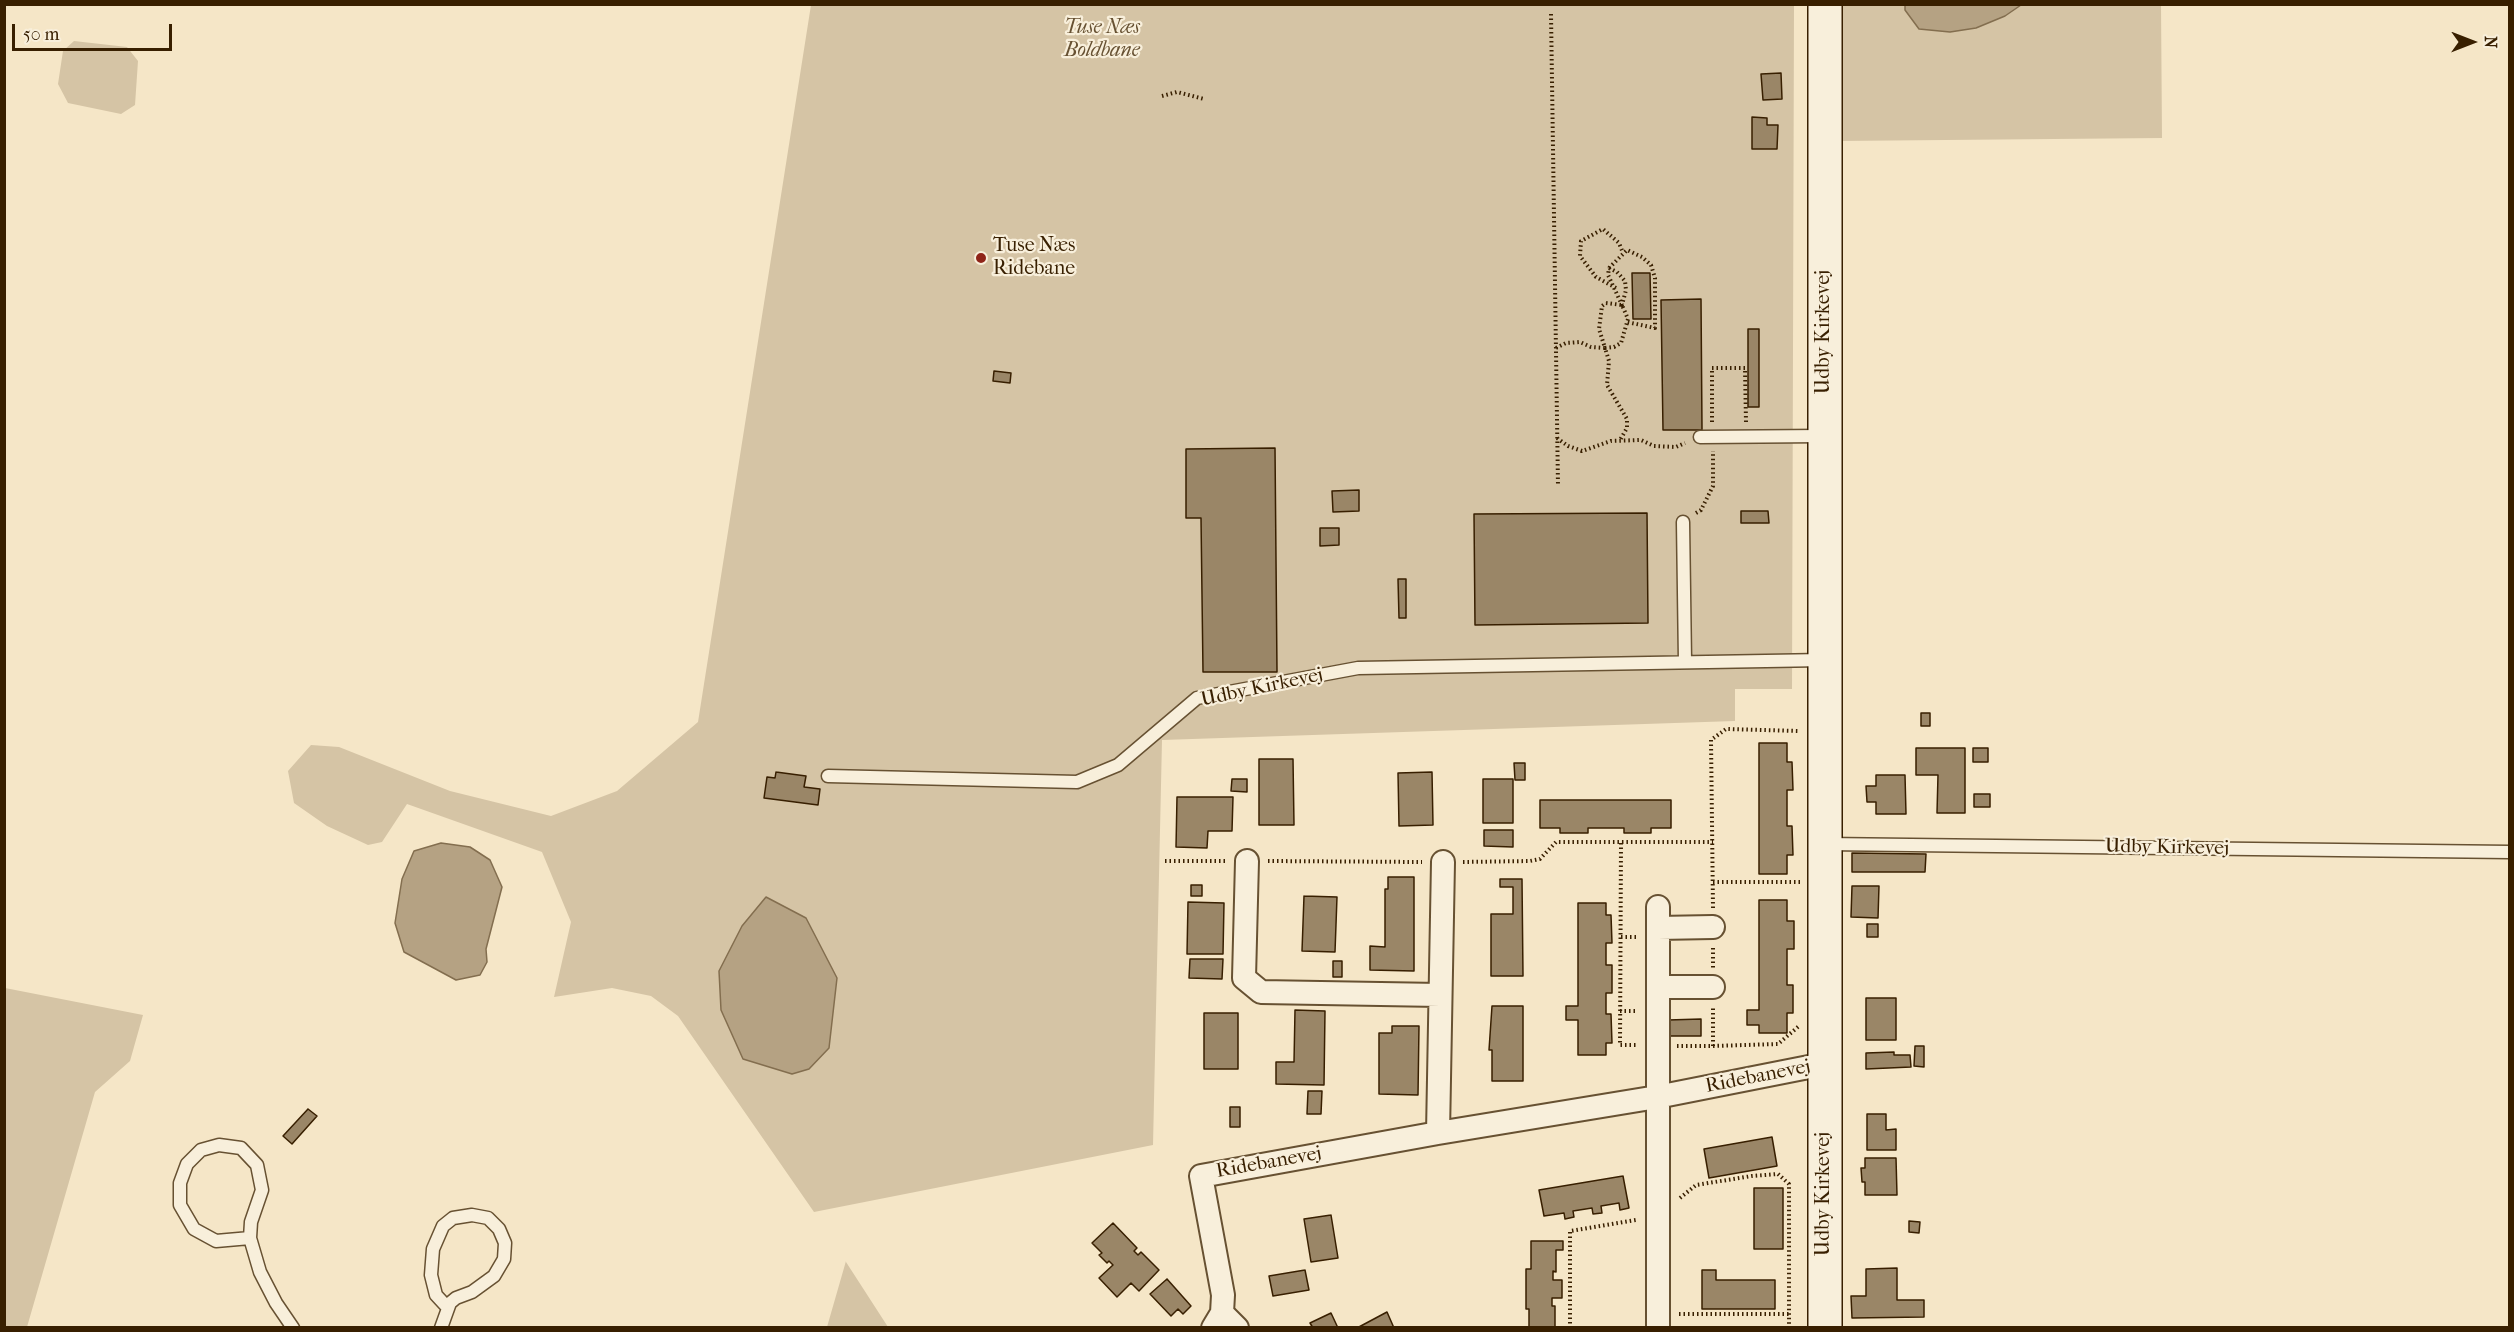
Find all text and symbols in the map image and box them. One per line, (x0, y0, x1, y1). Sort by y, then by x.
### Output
scale bar (15, 12, 176, 50)
north arrow (2442, 12, 2502, 72)
park label: Tuse Næs Boldbane (1064, 16, 1140, 63)
text: 50 m (23, 24, 59, 45)
text: N (2481, 36, 2500, 48)
place label: Tuse Næs Ridebane (993, 234, 1075, 281)
marker: Tuse Næs Ridebane (974, 251, 988, 265)
street label: Udby Kirkevej (1812, 270, 1836, 394)
street label: Udby Kirkevej (1199, 663, 1325, 713)
street label: Udby Kirkevej (2105, 835, 2229, 861)
street label: Ridebanevej (1703, 1055, 1813, 1099)
street label: Udby Kirkevej (1812, 1132, 1836, 1256)
street label: Ridebanevej (1214, 1142, 1324, 1184)

